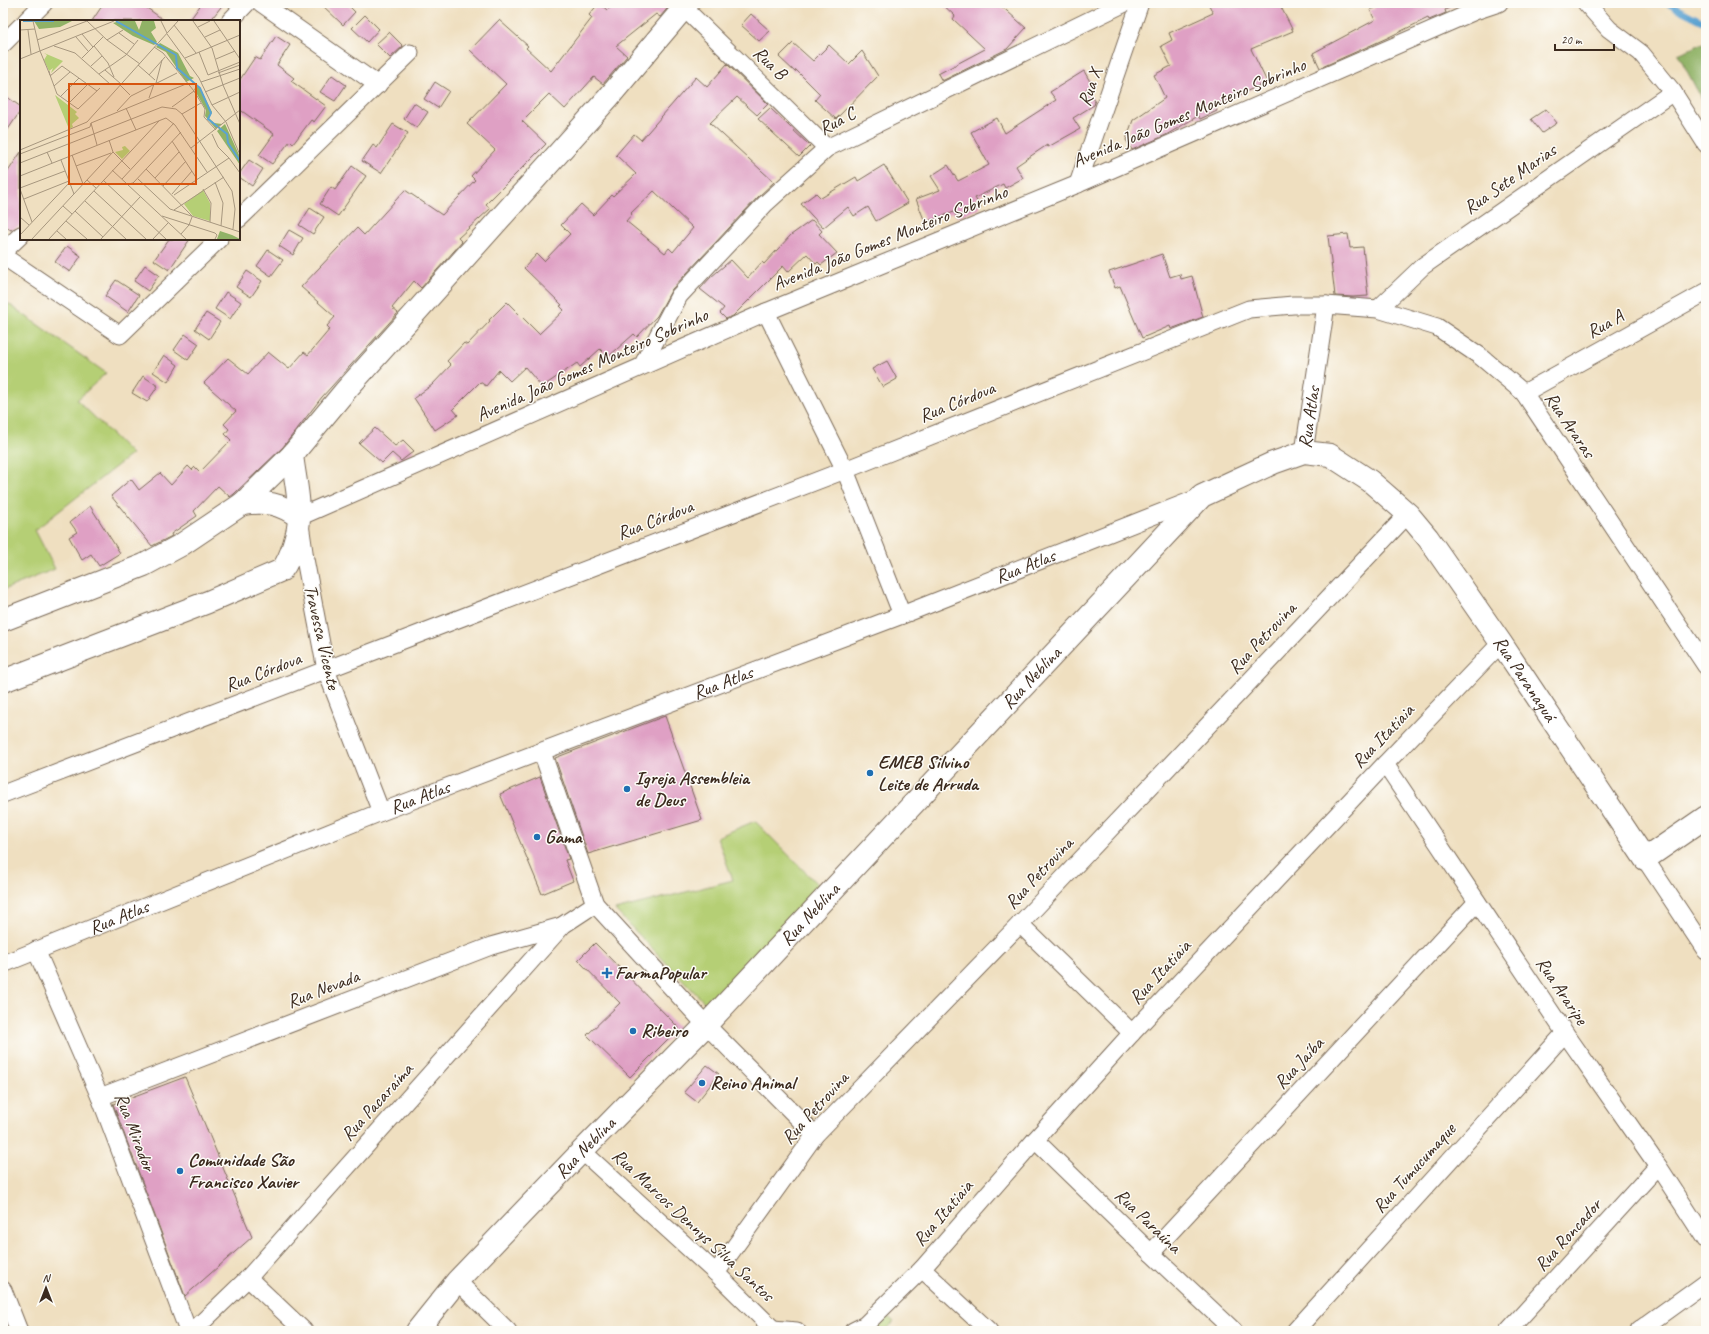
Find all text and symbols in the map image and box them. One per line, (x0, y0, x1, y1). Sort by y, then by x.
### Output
inset map (20, 20, 240, 240)
scale bar (1555, 26, 1614, 52)
text: 20 m (1561, 32, 1583, 48)
street label: Rua B (748, 41, 793, 86)
street label: Avenida João Gomes Monteiro Sobrinho (1069, 52, 1311, 173)
street label: Rua X (1072, 63, 1108, 109)
street label: Rua C (815, 100, 862, 141)
street label: Rua Sete Marias (1459, 137, 1562, 220)
street label: Avenida João Gomes Monteiro Sobrinho (769, 179, 1012, 296)
street label: Avenida João Gomes Monteiro Sobrinho (472, 302, 713, 427)
street label: Rua A (1582, 303, 1629, 344)
street label: Rua Córdova (916, 375, 1000, 428)
street label: Rua Atlas (1293, 383, 1326, 450)
street label: Rua Araras (1539, 387, 1602, 464)
street label: Rua Córdova (614, 494, 698, 545)
street label: Rua Atlas (992, 543, 1060, 589)
street label: Travessa Vicente (298, 582, 346, 693)
street label: Rua Petrovina (1223, 595, 1303, 679)
street label: Rua Paranaguá (1488, 631, 1563, 728)
street label: Rua Neblina (996, 641, 1068, 714)
street label: Rua Córdova (222, 646, 306, 697)
street label: Rua Atlas (690, 660, 758, 705)
street label: Rua Itatiaia (1347, 698, 1421, 773)
place label: EMEB Silvino Leite de Arruda (878, 750, 980, 796)
place label: Igreja Assembleia de Deus (635, 766, 751, 812)
marker: EMEB Silvino Leite de Arruda (865, 768, 875, 778)
street label: Rua Atlas (387, 775, 455, 820)
marker: Igreja Assembleia de Deus (622, 784, 632, 794)
place label: Gama (545, 825, 583, 849)
street label: Rua Petrovina (1000, 830, 1080, 914)
marker: Gama (532, 832, 542, 842)
street label: Rua Neblina (775, 877, 846, 951)
street label: Rua Atlas (86, 894, 154, 940)
street label: Rua Itatiaia (1124, 933, 1197, 1009)
street label: Rua Araripe (1531, 953, 1594, 1031)
place label: FarmaPopular (615, 961, 708, 985)
street label: Rua Nevada (284, 964, 364, 1014)
marker: FarmaPopular (602, 968, 612, 978)
place label: Ribeiro (641, 1019, 688, 1043)
marker: Ribeiro (628, 1026, 638, 1036)
street label: Rua Jaíba (1269, 1031, 1330, 1094)
street label: Rua Pacaraíma (336, 1057, 419, 1146)
street label: Rua Petrovina (776, 1065, 855, 1149)
place label: Reino Animal (710, 1071, 798, 1095)
marker: Reino Animal (697, 1078, 707, 1088)
street label: Rua Mirador (109, 1089, 162, 1177)
street label: Rua Neblina (550, 1111, 622, 1184)
street label: Rua Tumucumaque (1367, 1117, 1462, 1218)
street label: Rua Marcos Dennys Silva Santos (607, 1143, 780, 1308)
place label: Comunidade São Francisco Xavier (188, 1148, 300, 1194)
marker: Comunidade São Francisco Xavier (175, 1166, 185, 1176)
street label: Rua Itatiaia (908, 1174, 979, 1251)
street label: Rua Paraúna (1110, 1183, 1188, 1260)
street label: Rua Roncador (1529, 1192, 1608, 1276)
north arrow (26, 1268, 66, 1308)
text: N (43, 1271, 52, 1285)

